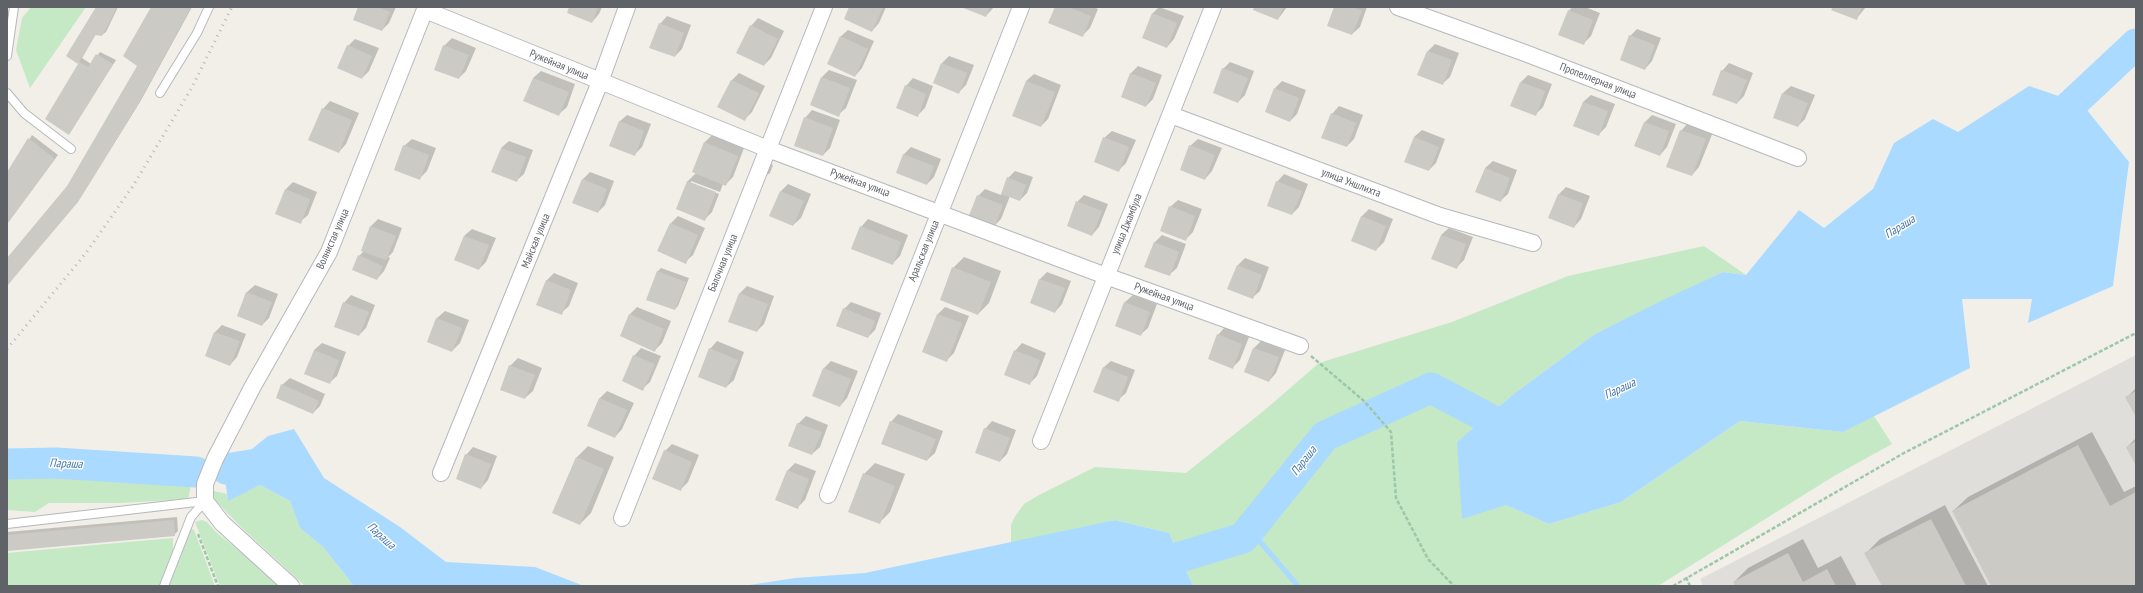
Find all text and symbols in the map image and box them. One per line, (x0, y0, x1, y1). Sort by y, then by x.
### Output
street label: Ружейная улица (527, 47, 591, 83)
street label: Пропеллерная улица (1558, 60, 1638, 102)
street label: Ружейная улица (828, 166, 892, 200)
street label: улица Уншлихта (1319, 166, 1383, 200)
street label: улица Джамбула (1109, 192, 1145, 256)
street label: Волнистая улица (314, 207, 352, 271)
street label: Майская улица (519, 212, 553, 270)
water label: Параша (1882, 212, 1918, 242)
street label: Аральская улица (906, 219, 942, 283)
street label: Балочная улица (705, 232, 741, 294)
street label: Ружейная улица (1132, 280, 1196, 314)
water label: Параша (1602, 375, 1638, 403)
water label: Параша (1288, 444, 1320, 478)
water label: Параша (49, 456, 83, 472)
water label: Параша (364, 520, 398, 552)

